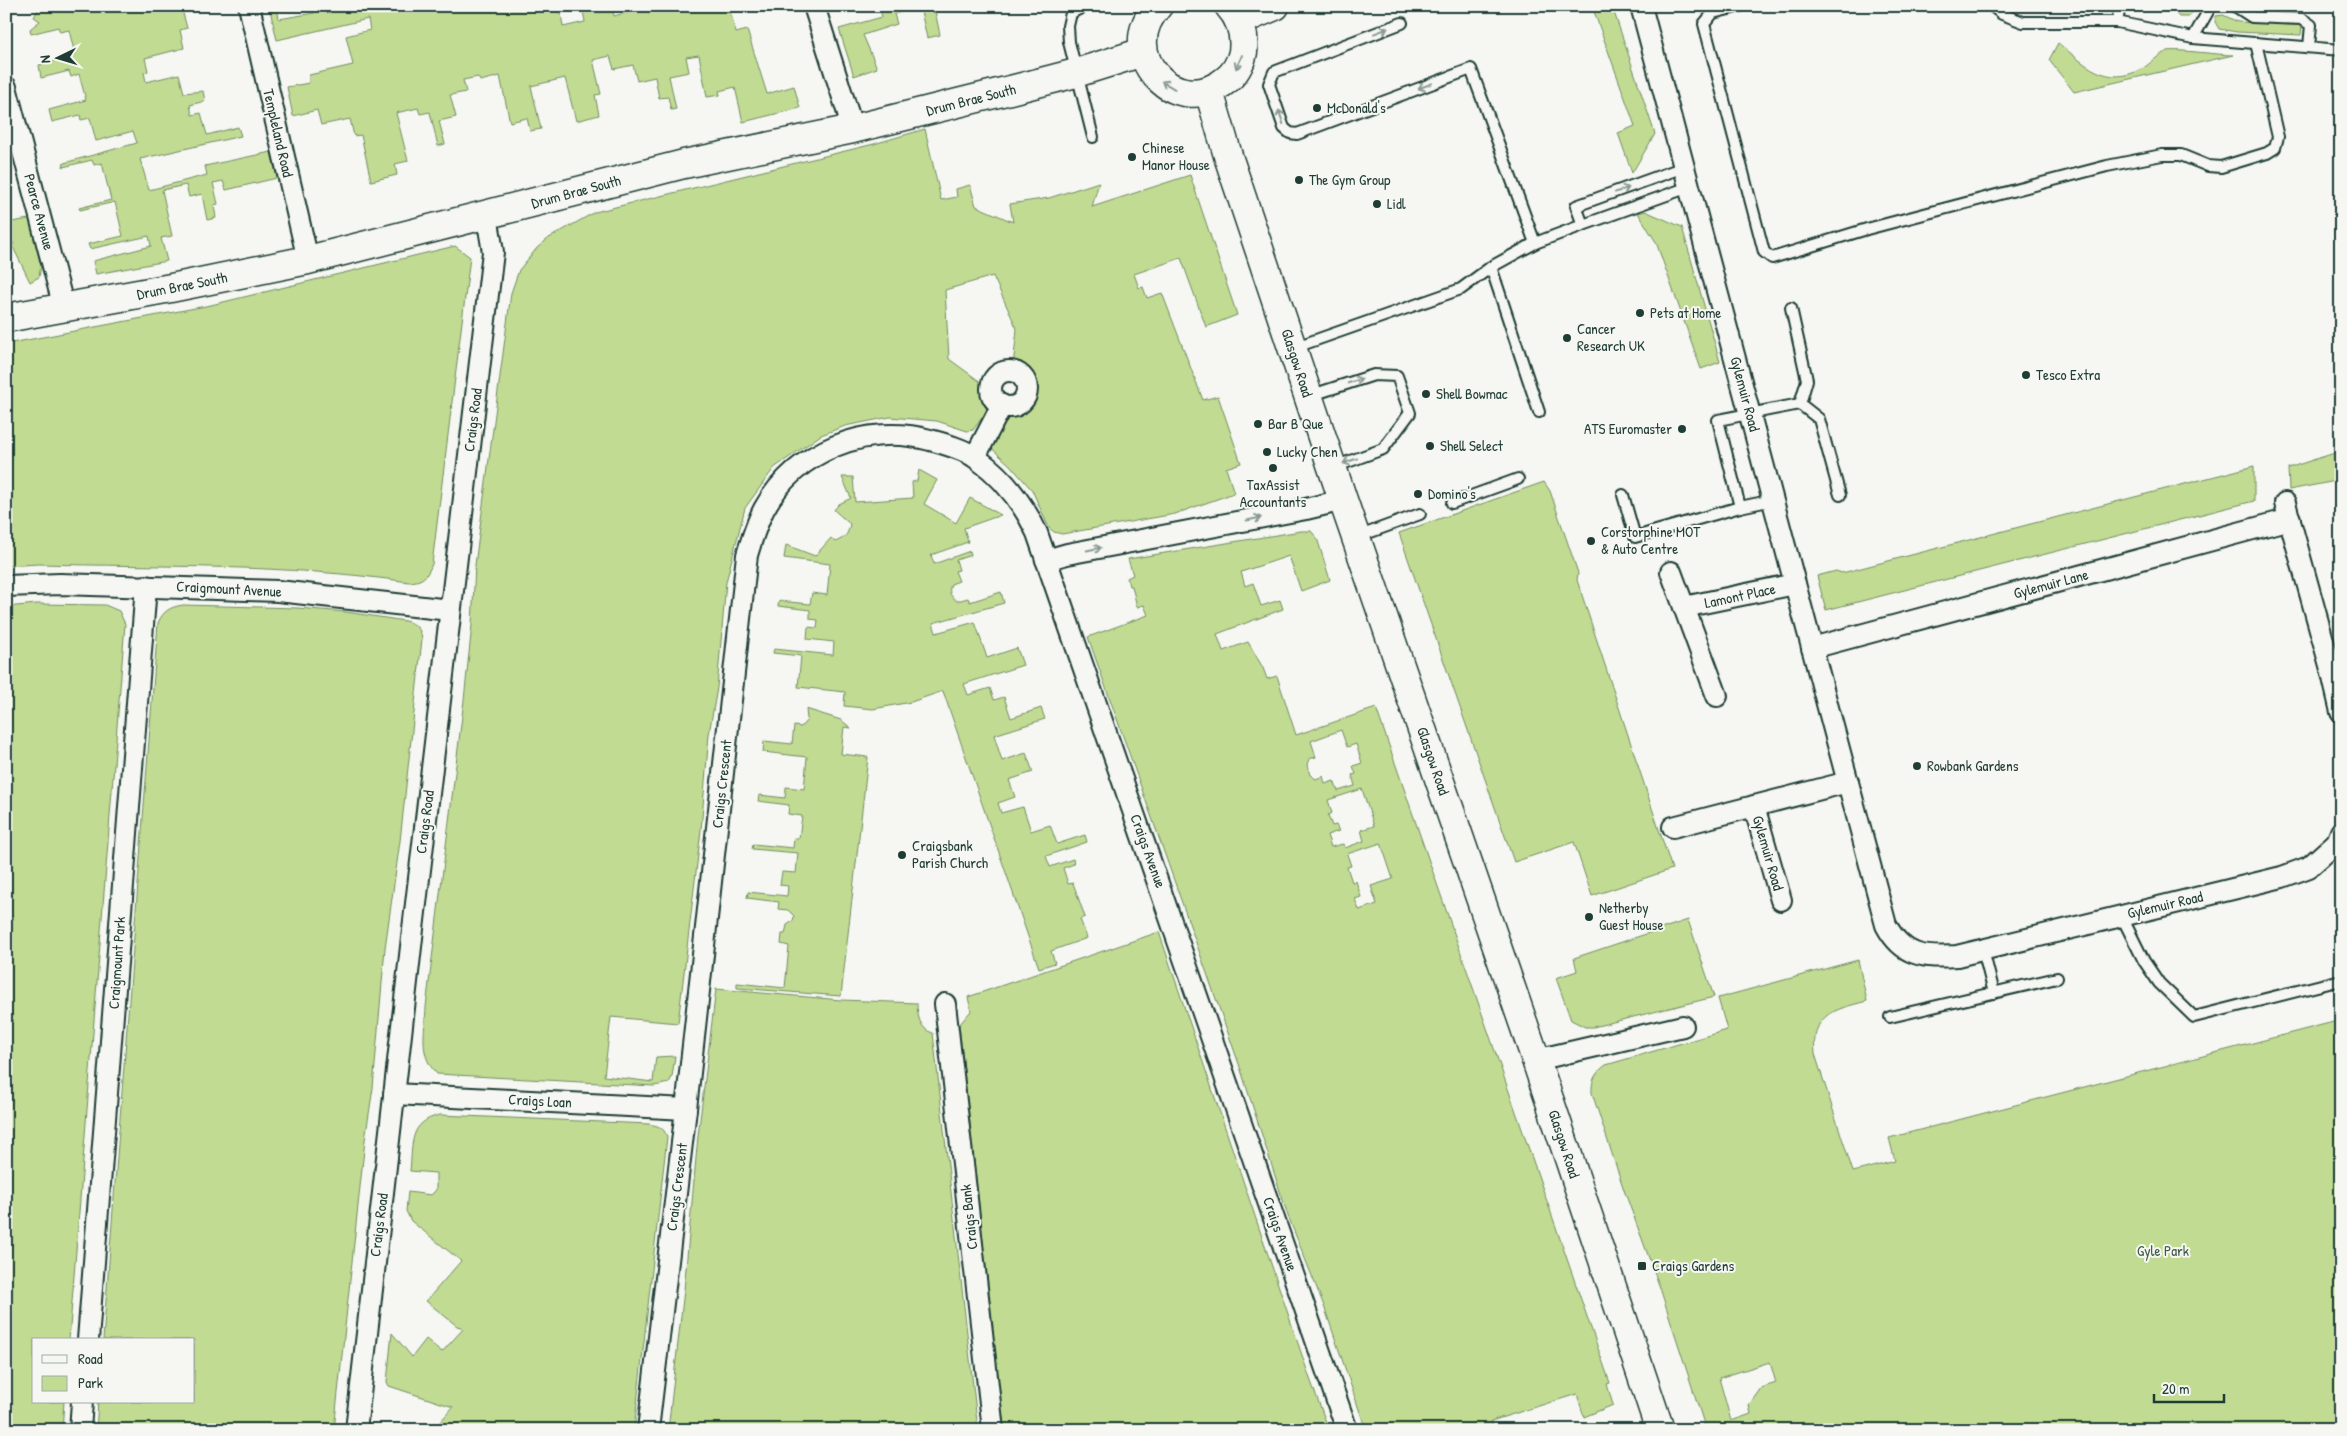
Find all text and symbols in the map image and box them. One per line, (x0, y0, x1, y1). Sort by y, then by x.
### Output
one-way arrow (1373, 26, 1388, 36)
north arrow (32, 32, 82, 82)
text: N (35, 54, 54, 64)
one-way arrow (1233, 55, 1243, 70)
street label: Drum Brae South (924, 78, 1018, 121)
one-way arrow (1160, 80, 1175, 90)
one-way arrow (1418, 82, 1433, 91)
street label: Templeland Road (258, 87, 299, 179)
place label: McDonald's (1327, 97, 1386, 118)
marker: McDonald's (1311, 102, 1323, 114)
one-way arrow (1275, 110, 1285, 126)
place label: Chinese Manor House (1142, 137, 1210, 175)
marker: Chinese Manor House (1126, 151, 1138, 163)
place label: The Gym Group (1309, 169, 1391, 190)
street label: Drum Brae South (529, 170, 623, 214)
street label: Pearce Avenue (19, 171, 60, 252)
marker: The Gym Group (1293, 174, 1305, 186)
one-way arrow (1613, 185, 1629, 194)
place label: Lidl (1387, 193, 1406, 214)
marker: Lidl (1371, 198, 1383, 210)
street label: Drum Brae South (135, 266, 229, 305)
place label: Pets at Home (1650, 302, 1721, 323)
marker: Pets at Home (1634, 307, 1646, 319)
place label: Cancer Research UK (1577, 318, 1645, 356)
street label: Glasgow Road (1277, 326, 1318, 400)
marker: Cancer Research UK (1561, 332, 1573, 344)
street label: Gylemuir Road (1725, 354, 1766, 434)
place label: Tesco Extra (2036, 364, 2100, 385)
marker: Tesco Extra (2020, 369, 2032, 381)
one-way arrow (1346, 376, 1362, 386)
place label: Shell Bowmac (1436, 383, 1508, 404)
street label: Craigs Road (458, 387, 487, 453)
marker: Shell Bowmac (1420, 388, 1432, 400)
place label: Bar B Que (1268, 413, 1324, 434)
marker: Bar B Que (1252, 418, 1264, 430)
place label: ATS Euromaster (1584, 418, 1672, 439)
marker: ATS Euromaster (1676, 423, 1688, 435)
place label: Shell Select (1440, 435, 1504, 456)
marker: Shell Select (1424, 440, 1436, 452)
place label: Lucky Chen (1277, 441, 1338, 462)
marker: Lucky Chen (1261, 446, 1273, 458)
one-way arrow (1343, 457, 1359, 466)
marker: TaxAssist Accountants (1267, 462, 1279, 474)
place label: TaxAssist Accountants (1240, 474, 1306, 512)
place label: Domino's (1428, 483, 1476, 504)
marker: Domino's (1412, 488, 1424, 500)
one-way arrow (1245, 514, 1261, 524)
place label: Corstorphine MOT & Auto Centre (1601, 521, 1701, 559)
marker: Corstorphine MOT & Auto Centre (1585, 535, 1597, 547)
one-way arrow (1085, 544, 1101, 553)
street label: Gylemuir Lane (2011, 563, 2091, 604)
street label: Craigmount Avenue (176, 575, 282, 602)
street label: Lamont Place (1703, 578, 1777, 613)
street label: Glasgow Road (1412, 724, 1455, 798)
street label: Craigs Crescent (706, 738, 737, 829)
place label: Rowbank Gardens (1927, 755, 2019, 776)
marker: Rowbank Gardens (1911, 760, 1923, 772)
street label: Craigs Road (410, 789, 439, 855)
street label: Craigs Avenue (1125, 811, 1172, 891)
street label: Gylemuir Road (1748, 813, 1789, 893)
place label: Craigsbank Parish Church (912, 835, 988, 873)
marker: Craigsbank Parish Church (896, 849, 908, 861)
street label: Gylemuir Road (2125, 886, 2205, 923)
place label: Netherby Guest House (1599, 897, 1663, 935)
marker: Netherby Guest House (1583, 911, 1595, 923)
street label: Craigmount Park (103, 916, 130, 1010)
street label: Craigs Loan (508, 1088, 572, 1113)
street label: Glasgow Road (1544, 1107, 1585, 1181)
street label: Craigs Crescent (661, 1141, 692, 1232)
street label: Craigs Bank (955, 1183, 982, 1251)
street label: Craigs Road (364, 1192, 393, 1258)
street label: Craigs Avenue (1258, 1194, 1303, 1274)
park label: Gyle Park (2137, 1240, 2189, 1261)
place label: Craigs Gardens (1652, 1255, 1735, 1276)
marker: Craigs Gardens (1636, 1260, 1648, 1272)
legend (32, 1338, 195, 1404)
text: Road (78, 1348, 103, 1369)
scale bar (2154, 1371, 2224, 1403)
text: Park (78, 1372, 103, 1393)
text: 20 m (2162, 1378, 2189, 1399)

